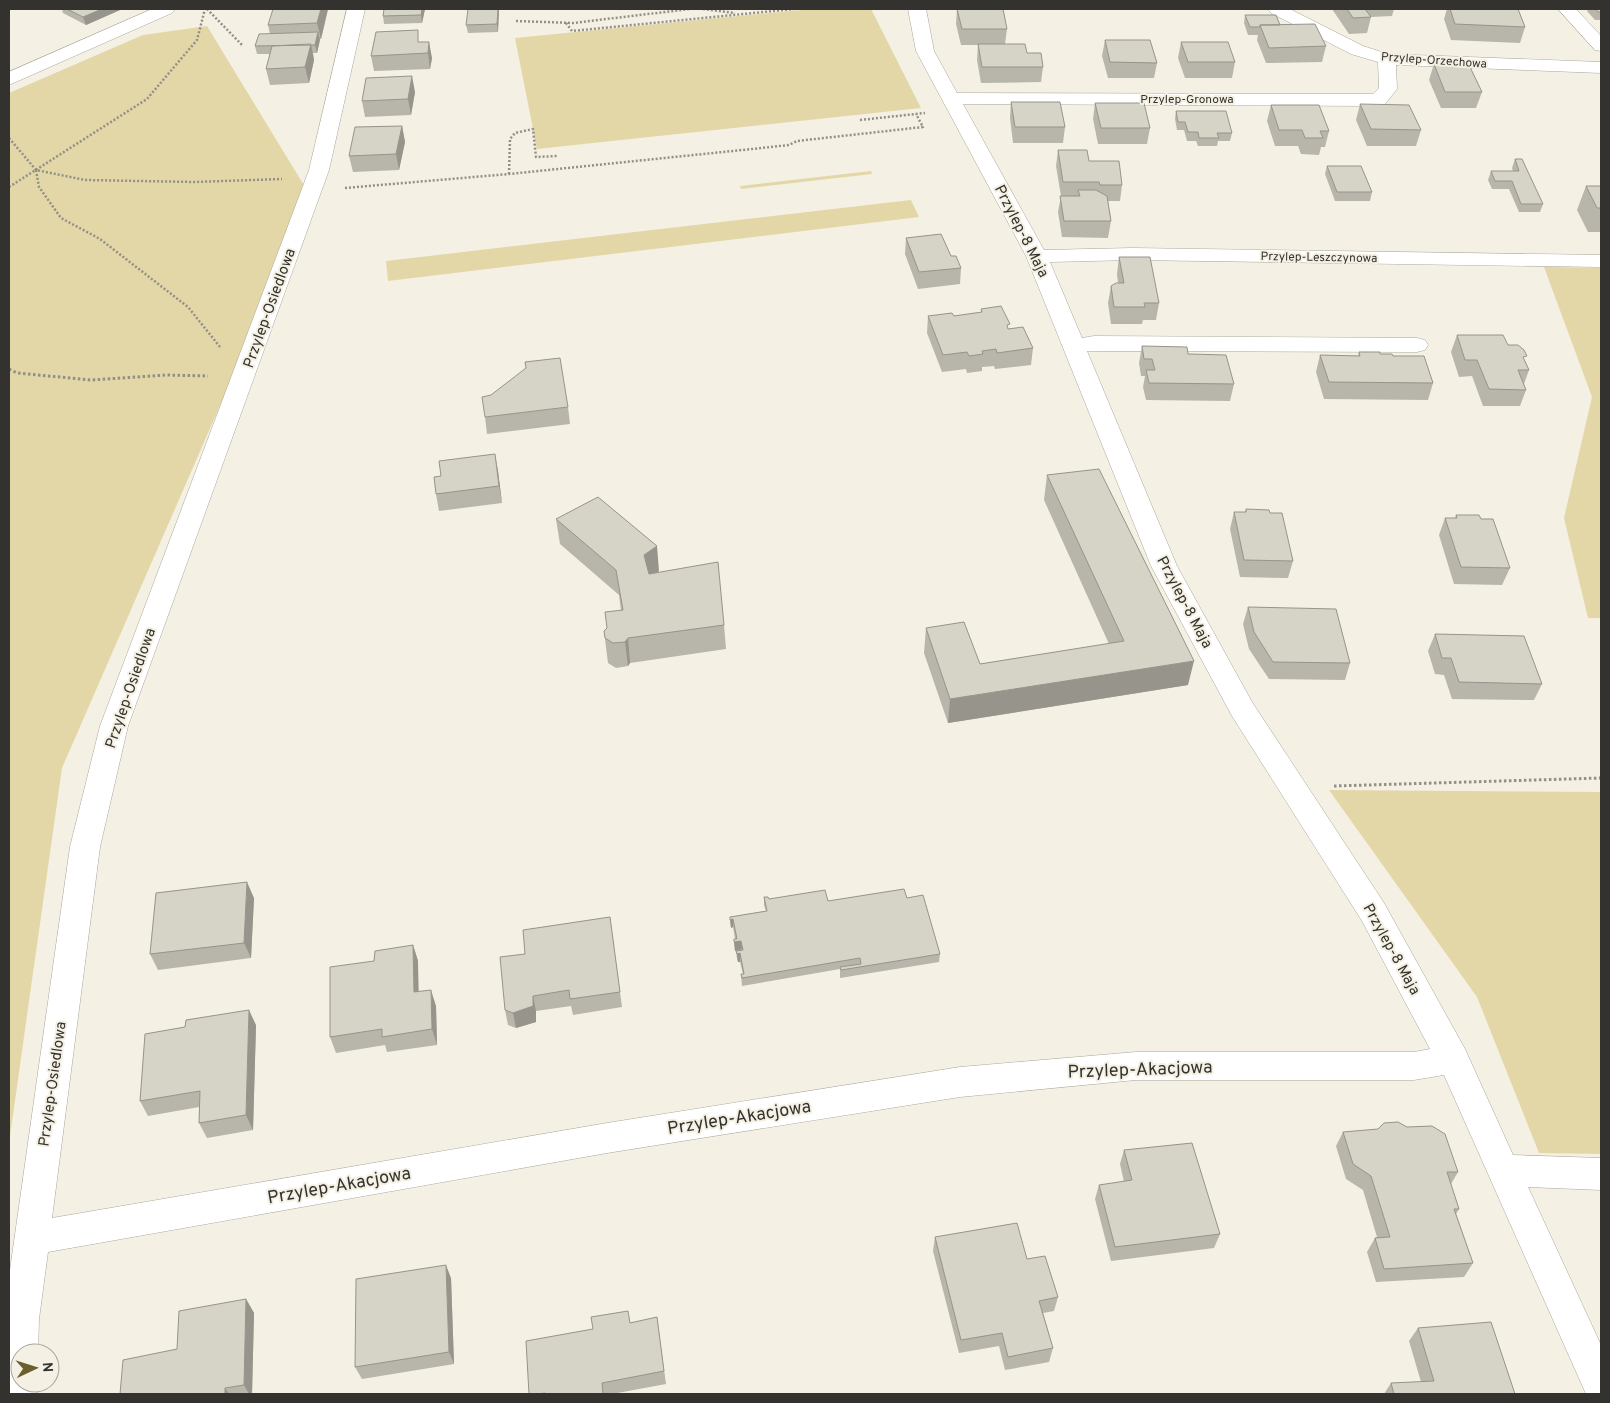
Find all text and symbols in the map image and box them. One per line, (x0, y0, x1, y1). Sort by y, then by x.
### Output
street label: Przylep-Orzechowa (1380, 49, 1487, 73)
street label: Przylep-Gronowa (1140, 92, 1234, 108)
street label: Przylep-8 Maja (989, 182, 1052, 281)
street label: Przylep-Osiedlowa (240, 246, 301, 371)
street label: Przylep-Leszczynowa (1260, 249, 1377, 267)
street label: Przylep-8 Maja (1151, 553, 1216, 652)
street label: Przylep-Osiedlowa (102, 626, 161, 751)
street label: Przylep-8 Maja (1358, 901, 1424, 999)
street label: Przylep-Osiedlowa (35, 1020, 72, 1148)
street label: Przylep-Akacjowa (1067, 1056, 1213, 1085)
street label: Przylep-Akacjowa (666, 1096, 813, 1141)
street label: Przylep-Akacjowa (266, 1163, 413, 1210)
north arrow (10, 1343, 60, 1393)
text: N (38, 1362, 55, 1373)

